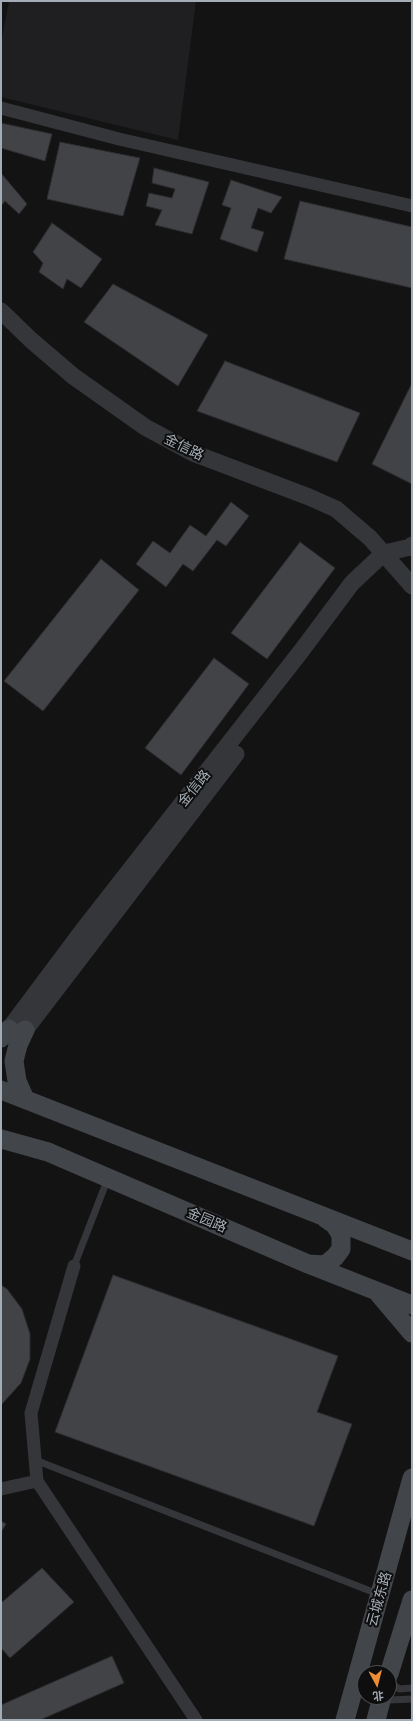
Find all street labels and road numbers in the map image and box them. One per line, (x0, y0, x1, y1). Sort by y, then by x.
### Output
street label: 金信路 (161, 430, 207, 464)
street label: 金信路 (174, 766, 214, 810)
street label: 金园路 (184, 1204, 230, 1236)
street label: 云城东路 (363, 1570, 395, 1628)

